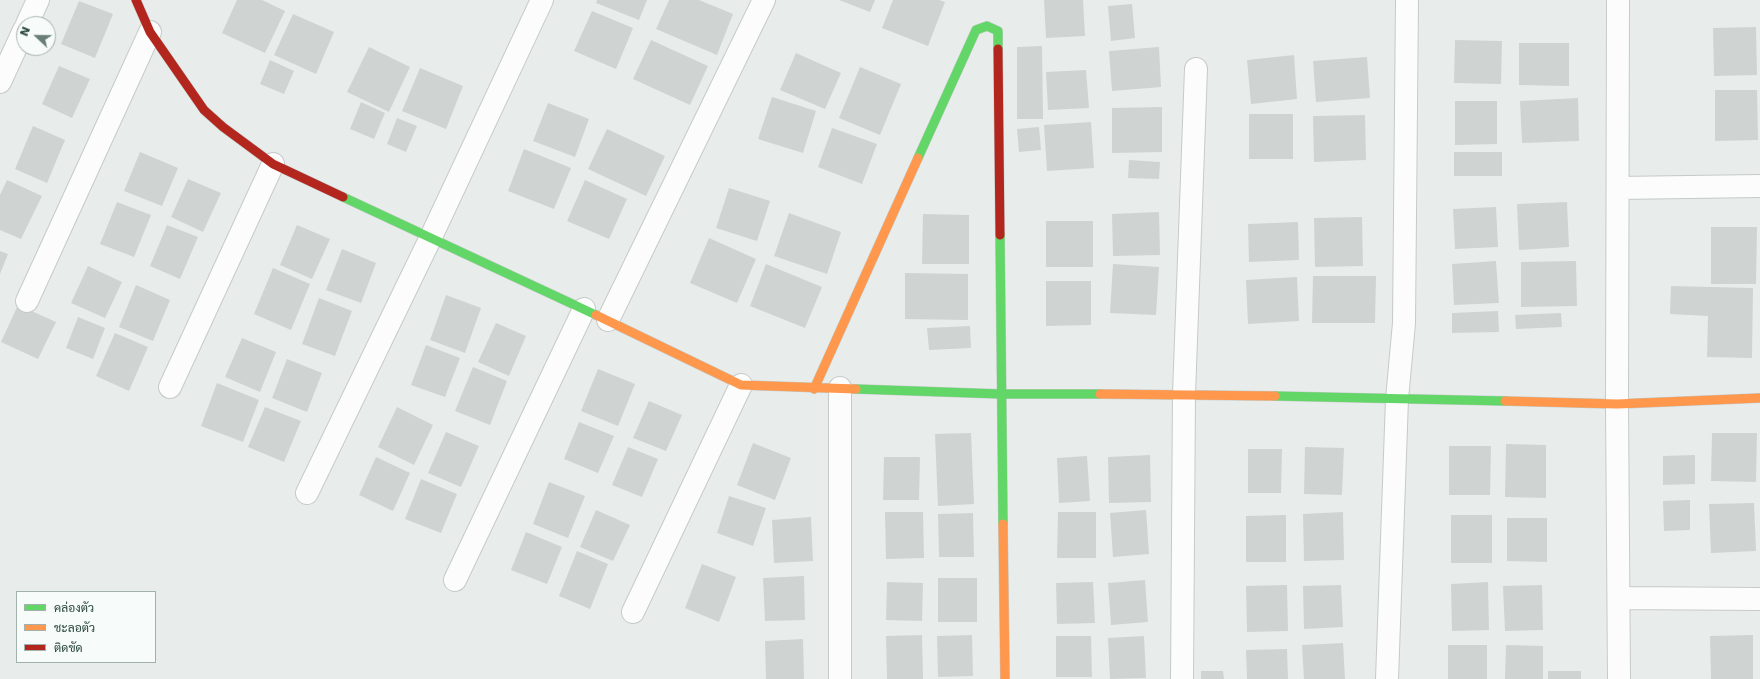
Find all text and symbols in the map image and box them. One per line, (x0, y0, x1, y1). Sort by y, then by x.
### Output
north arrow (16, 16, 56, 56)
text: N (18, 25, 33, 38)
legend (16, 591, 156, 663)
text: คล่องตัว (54, 601, 94, 615)
text: ชะลอตัว (54, 621, 95, 635)
text: ติดขัด (54, 641, 83, 655)

